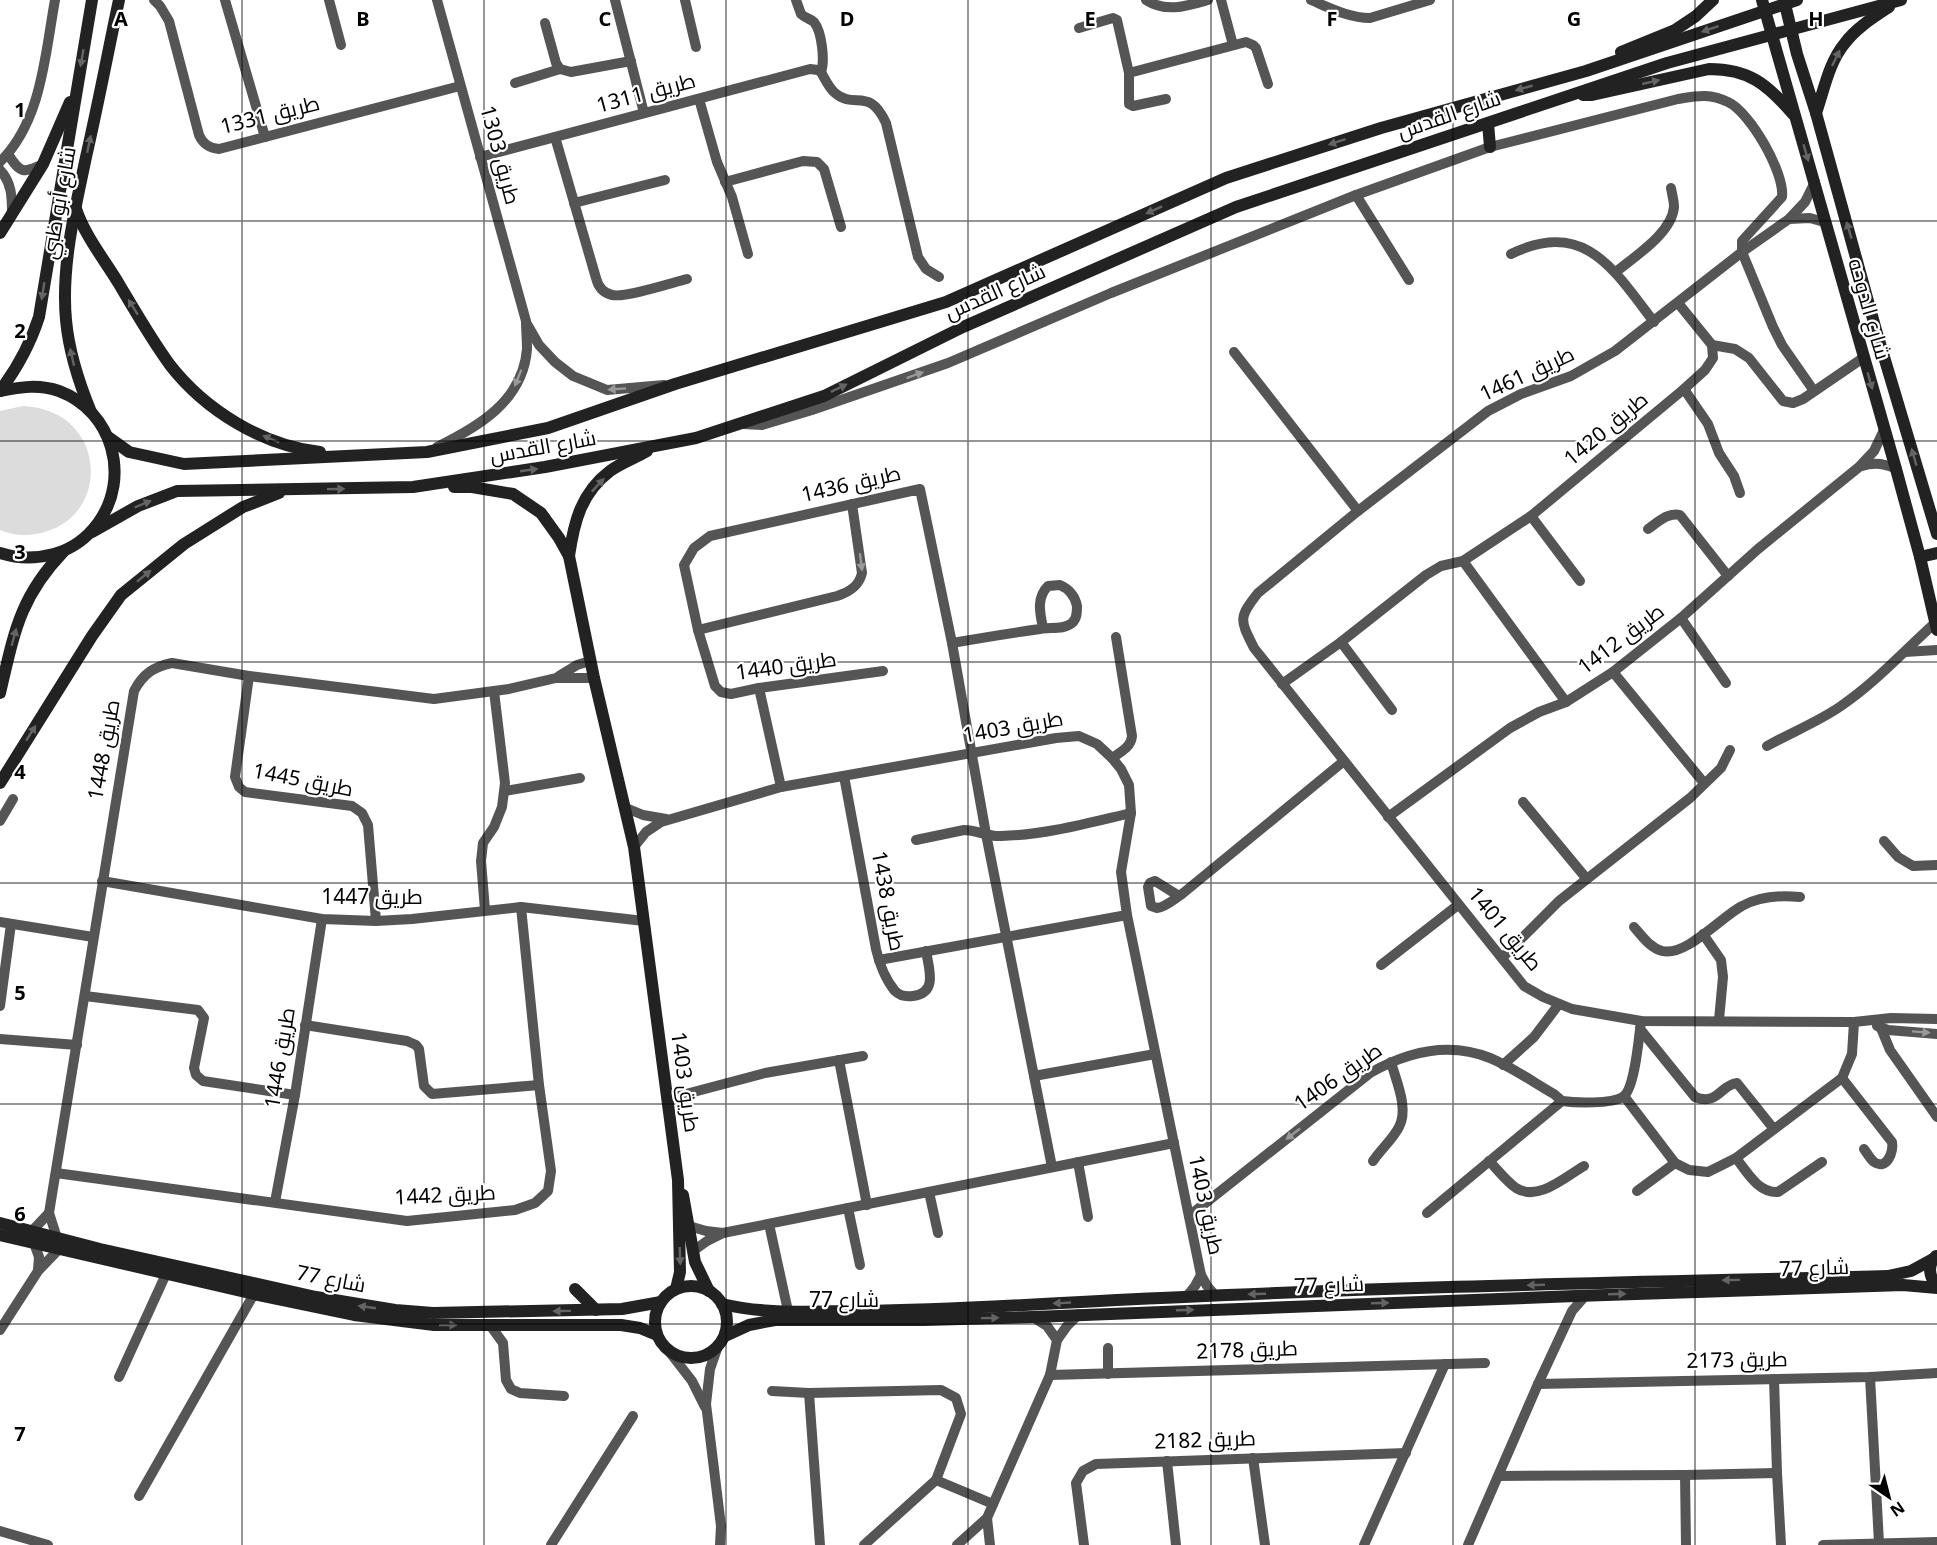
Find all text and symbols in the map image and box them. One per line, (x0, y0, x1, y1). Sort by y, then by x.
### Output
text: A (114, 5, 128, 32)
text: B (356, 5, 370, 32)
text: C (599, 5, 612, 32)
text: D (840, 5, 854, 32)
text: E (1084, 5, 1096, 32)
text: F (1327, 5, 1337, 32)
text: G (1567, 5, 1581, 32)
text: H (1808, 5, 1824, 32)
one-way arrow (1701, 25, 1719, 35)
one-way arrow (77, 48, 86, 67)
one-way arrow (1830, 49, 1840, 67)
street label: طريق 1311 (593, 65, 698, 119)
one-way arrow (1641, 77, 1660, 87)
street label: شارع القدس (1393, 83, 1504, 146)
one-way arrow (1515, 84, 1533, 93)
street label: طريق 1331 (217, 88, 322, 140)
text: 1 (14, 96, 26, 123)
street label: طريق 1303 (474, 102, 528, 207)
one-way arrow (85, 134, 94, 153)
one-way arrow (1328, 138, 1346, 148)
street label: شارع أبو ظبي (34, 144, 85, 262)
one-way arrow (1802, 144, 1811, 162)
one-way arrow (1145, 206, 1163, 215)
one-way arrow (1843, 221, 1853, 239)
street label: شارع الدوحه (1841, 255, 1898, 363)
street label: شارع القدس (940, 256, 1050, 327)
one-way arrow (39, 282, 48, 301)
one-way arrow (128, 299, 139, 315)
text: 2 (14, 317, 26, 344)
street label: طريق 1461 (1475, 339, 1578, 407)
one-way arrow (67, 348, 76, 367)
one-way arrow (513, 369, 523, 387)
one-way arrow (906, 369, 924, 379)
one-way arrow (1866, 372, 1875, 390)
one-way arrow (607, 384, 626, 393)
one-way arrow (830, 384, 847, 393)
street label: طريق 1420 (1557, 385, 1653, 472)
street label: شارع القدس (487, 423, 598, 470)
one-way arrow (262, 434, 280, 443)
one-way arrow (1909, 448, 1918, 466)
street label: طريق 1436 (798, 458, 903, 508)
one-way arrow (520, 465, 539, 474)
one-way arrow (590, 478, 604, 492)
one-way arrow (326, 484, 345, 494)
one-way arrow (135, 499, 153, 509)
text: 3 (14, 538, 26, 565)
one-way arrow (856, 552, 866, 571)
one-way arrow (136, 570, 151, 583)
street label: طريق 1412 (1571, 596, 1669, 680)
one-way arrow (10, 627, 19, 645)
street label: طريق 1440 (734, 644, 838, 686)
street label: طريق 1448 (80, 697, 126, 802)
street label: طريق 1403 (960, 703, 1065, 749)
one-way arrow (25, 725, 36, 741)
street label: طريق 1445 (251, 756, 356, 802)
text: 4 (14, 758, 26, 785)
street label: طريق 1438 (866, 848, 912, 953)
street label: طريق 1401 (1462, 880, 1549, 976)
street label: طريق 1447 (321, 882, 423, 910)
text: 5 (14, 979, 26, 1006)
street label: طريق 1446 (257, 1006, 301, 1110)
one-way arrow (1912, 1027, 1931, 1037)
street label: طريق 1403 (665, 1030, 707, 1134)
street label: طريق 1406 (1288, 1036, 1387, 1117)
one-way arrow (1285, 1127, 1301, 1140)
street label: طريق 1403 (1183, 1152, 1231, 1257)
street label: طريق 1442 (394, 1177, 496, 1211)
text: 6 (14, 1200, 26, 1227)
one-way arrow (675, 1246, 684, 1265)
street label: شارع 77 (1778, 1252, 1850, 1283)
street label: شارع 77 (294, 1258, 368, 1299)
street label: شارع 77 (1293, 1269, 1365, 1300)
one-way arrow (1721, 1275, 1740, 1285)
one-way arrow (1527, 1280, 1546, 1290)
street label: شارع 77 (809, 1285, 879, 1314)
one-way arrow (1248, 1290, 1267, 1299)
one-way arrow (1607, 1290, 1626, 1299)
one-way arrow (1053, 1298, 1072, 1307)
one-way arrow (1370, 1298, 1389, 1308)
one-way arrow (358, 1302, 377, 1311)
one-way arrow (552, 1306, 571, 1316)
one-way arrow (1175, 1306, 1194, 1315)
one-way arrow (981, 1313, 1000, 1323)
one-way arrow (439, 1320, 458, 1330)
street label: طريق 2178 (1196, 1333, 1298, 1365)
street label: طريق 2173 (1686, 1344, 1788, 1374)
text: 7 (14, 1420, 26, 1447)
street label: طريق 2182 (1154, 1423, 1256, 1455)
north arrow (1859, 1467, 1919, 1527)
text: N (1886, 1497, 1909, 1522)

